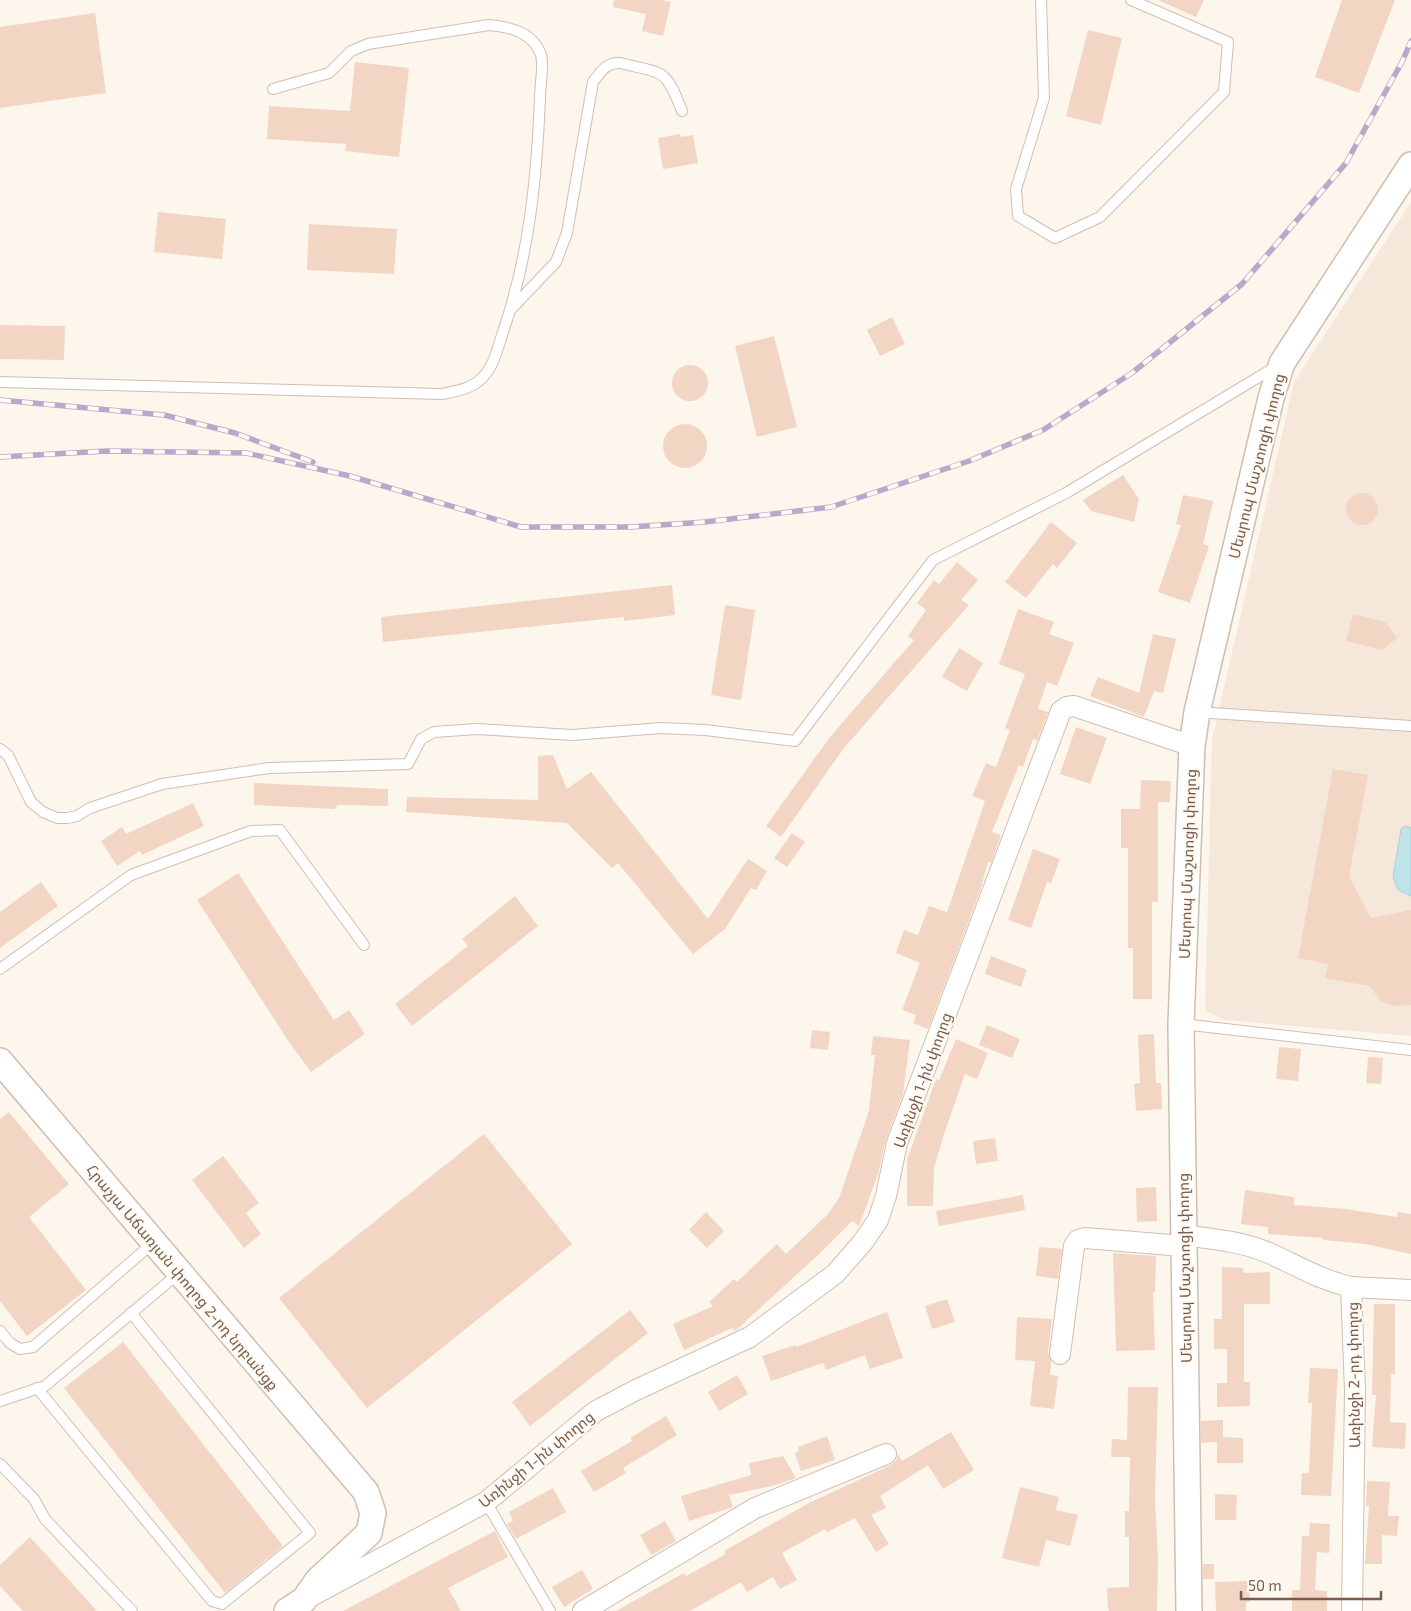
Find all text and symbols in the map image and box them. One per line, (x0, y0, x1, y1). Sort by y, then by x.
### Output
street label: Մեսրոպ Մաշտոցի փողոց (1224, 371, 1289, 561)
street label: Մեսրոպ Մաշտոցի փողոց (1175, 769, 1200, 959)
street label: Առինջի 1-ին փողոց (889, 1010, 956, 1151)
street label: Հրաչյա Աճառյան փողոց 2-րդ նրբանցք (82, 1160, 283, 1394)
street label: Մեսրոպ Մաշտոցի փողոց (1173, 1173, 1196, 1363)
street label: Առինջի 2-րդ փողոց (1343, 1302, 1364, 1448)
street label: Առինջի 1-ին փողոց (475, 1407, 598, 1512)
scale bar (1241, 1568, 1381, 1600)
text: 50 m (1248, 1576, 1282, 1594)

